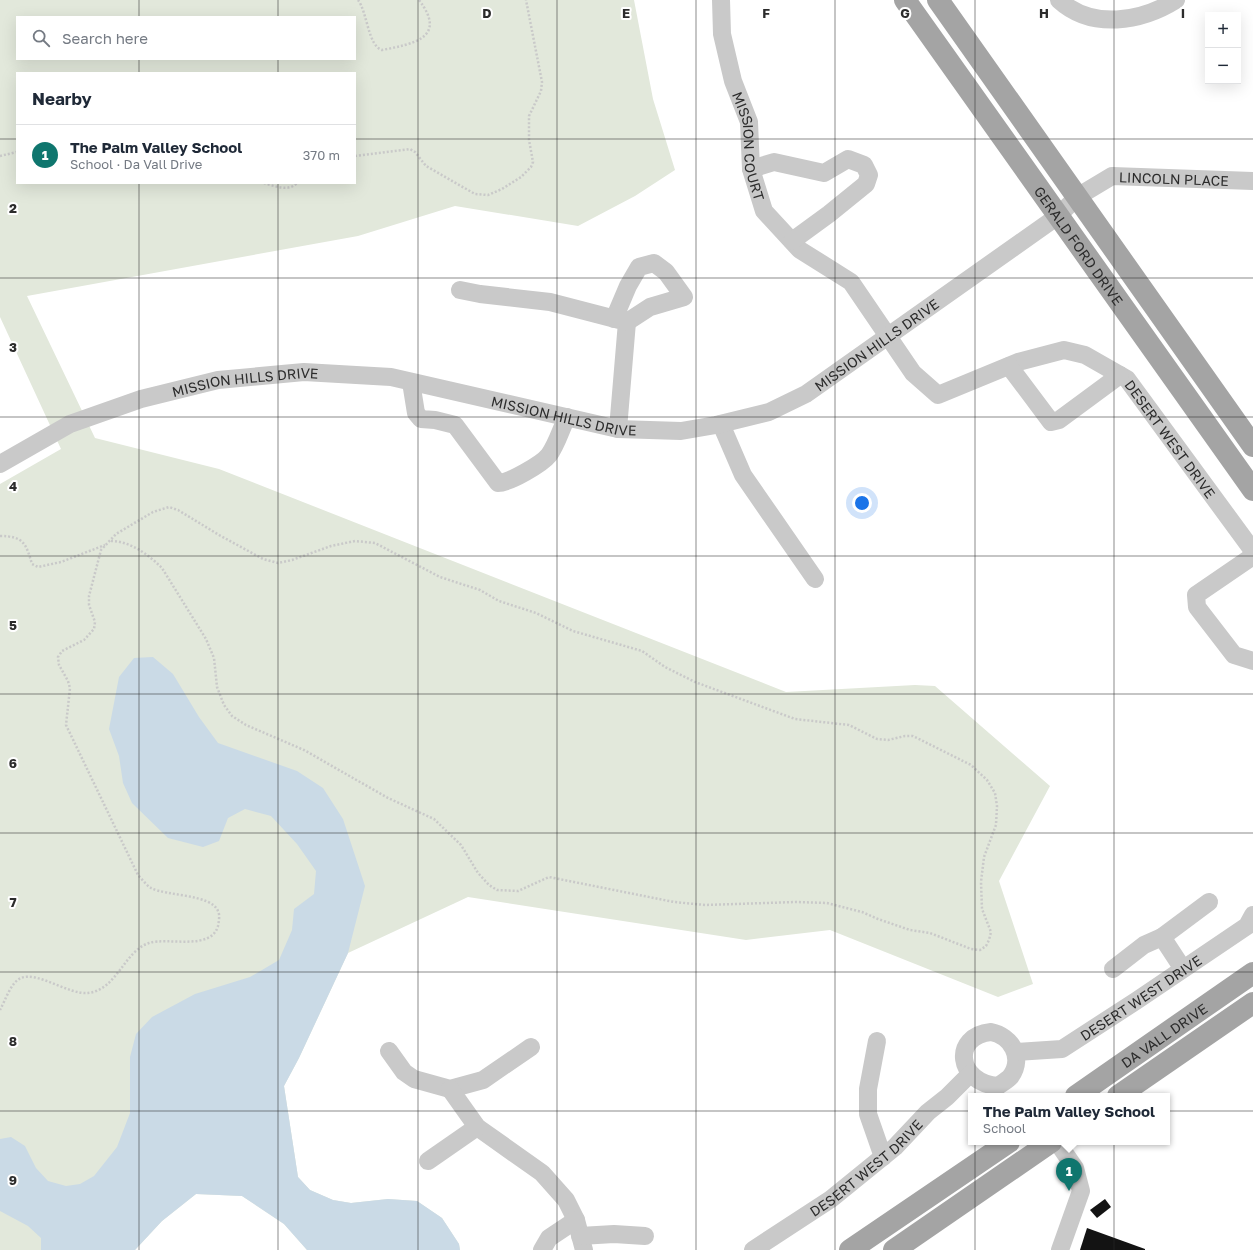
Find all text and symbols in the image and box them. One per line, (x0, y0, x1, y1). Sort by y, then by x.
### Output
text: D (482, 5, 492, 21)
text: E (622, 5, 630, 21)
text: F (762, 5, 770, 21)
text: G (900, 5, 910, 21)
text: H (1039, 5, 1049, 21)
text: I (1181, 5, 1185, 21)
map controls (1205, 12, 1241, 84)
button: + (1205, 12, 1241, 48)
search box (16, 16, 356, 60)
icon: search (30, 27, 52, 49)
text: Search here (62, 29, 148, 47)
button: − (1205, 48, 1241, 84)
text: Nearby (32, 88, 92, 109)
street label: MISSION COURT (729, 89, 769, 203)
text: The Palm Valley School (70, 138, 242, 156)
text: 1 (42, 147, 48, 163)
text: 370 m (303, 147, 340, 163)
text: School · Da Vall Drive (70, 156, 202, 172)
street label: LINCOLN PLACE (1119, 168, 1229, 189)
street label: GERALD FORD DRIVE (1031, 183, 1127, 308)
text: 2 (9, 200, 17, 216)
street label: MISSION HILLS DRIVE (811, 295, 942, 394)
text: 3 (9, 339, 17, 355)
street label: MISSION HILLS DRIVE (170, 363, 319, 400)
street label: DESERT WEST DRIVE (1122, 376, 1220, 501)
street label: MISSION HILLS DRIVE (490, 392, 637, 438)
text: 4 (9, 478, 17, 494)
your location (852, 493, 872, 513)
text: 5 (9, 617, 17, 633)
text: 6 (9, 755, 17, 771)
text: 7 (9, 894, 17, 910)
street label: DESERT WEST DRIVE (1077, 951, 1204, 1044)
street label: DA VALL DRIVE (1118, 999, 1210, 1071)
text: 8 (9, 1033, 17, 1049)
popup (968, 1093, 1170, 1145)
text: The Palm Valley School (983, 1102, 1155, 1120)
street label: DESERT WEST DRIVE (806, 1115, 925, 1219)
text: School (983, 1120, 1026, 1136)
pin: 1 (1056, 1158, 1082, 1191)
text: 9 (9, 1172, 17, 1188)

